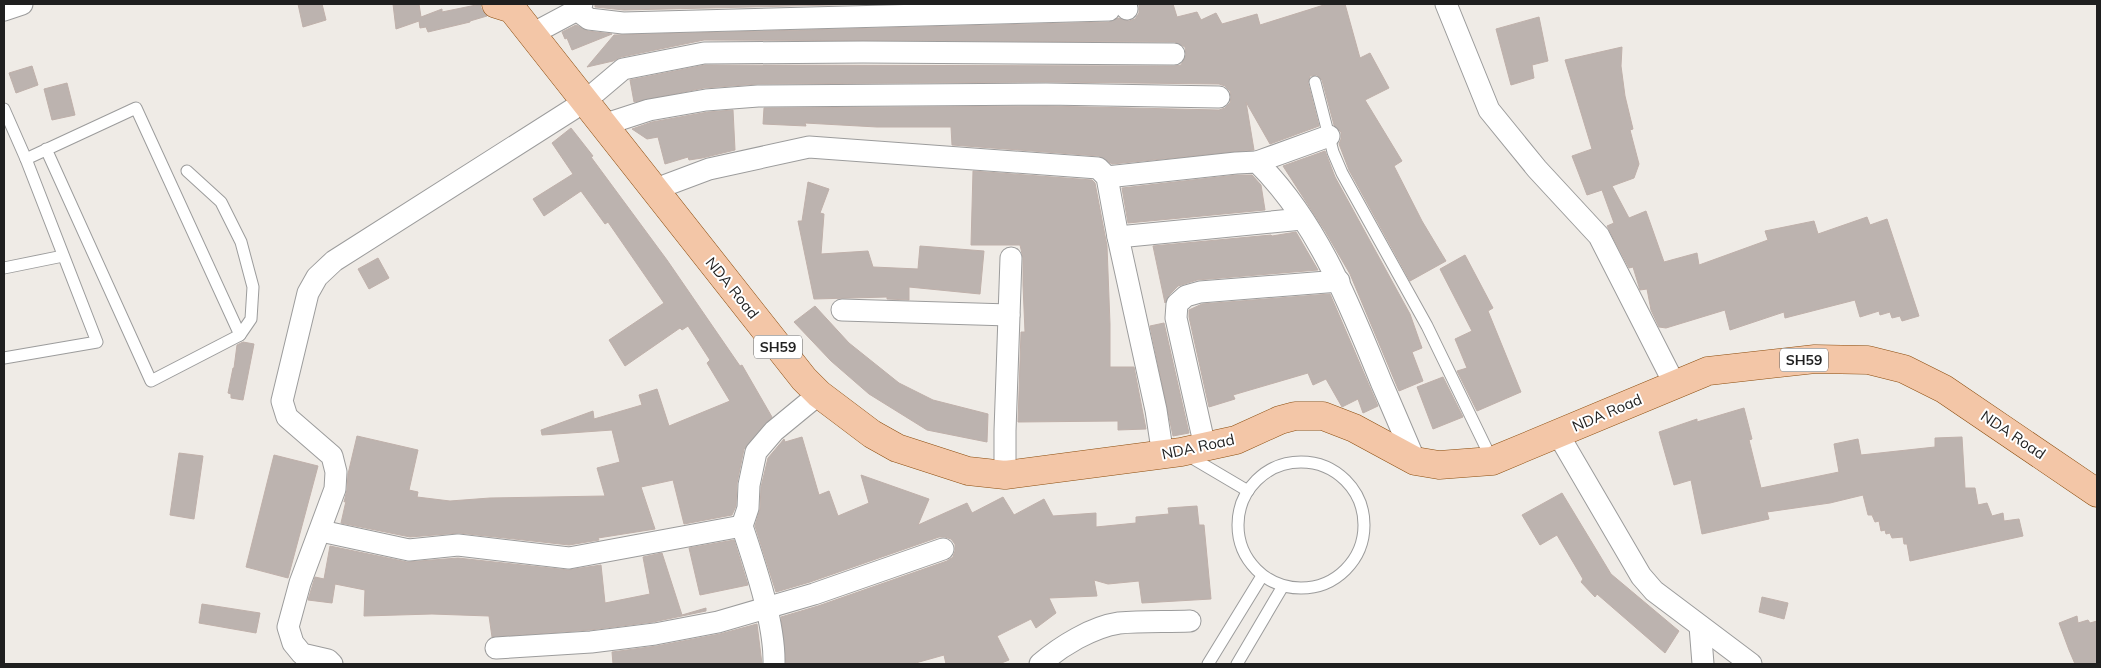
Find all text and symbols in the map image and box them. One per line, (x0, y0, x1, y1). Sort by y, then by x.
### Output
street label: NDA Road (702, 253, 763, 322)
road number: SH59 (754, 336, 802, 358)
road number: SH59 (1780, 348, 1828, 372)
street label: NDA Road (1569, 389, 1645, 436)
street label: NDA Road (1977, 406, 2049, 463)
street label: NDA Road (1160, 430, 1236, 463)

